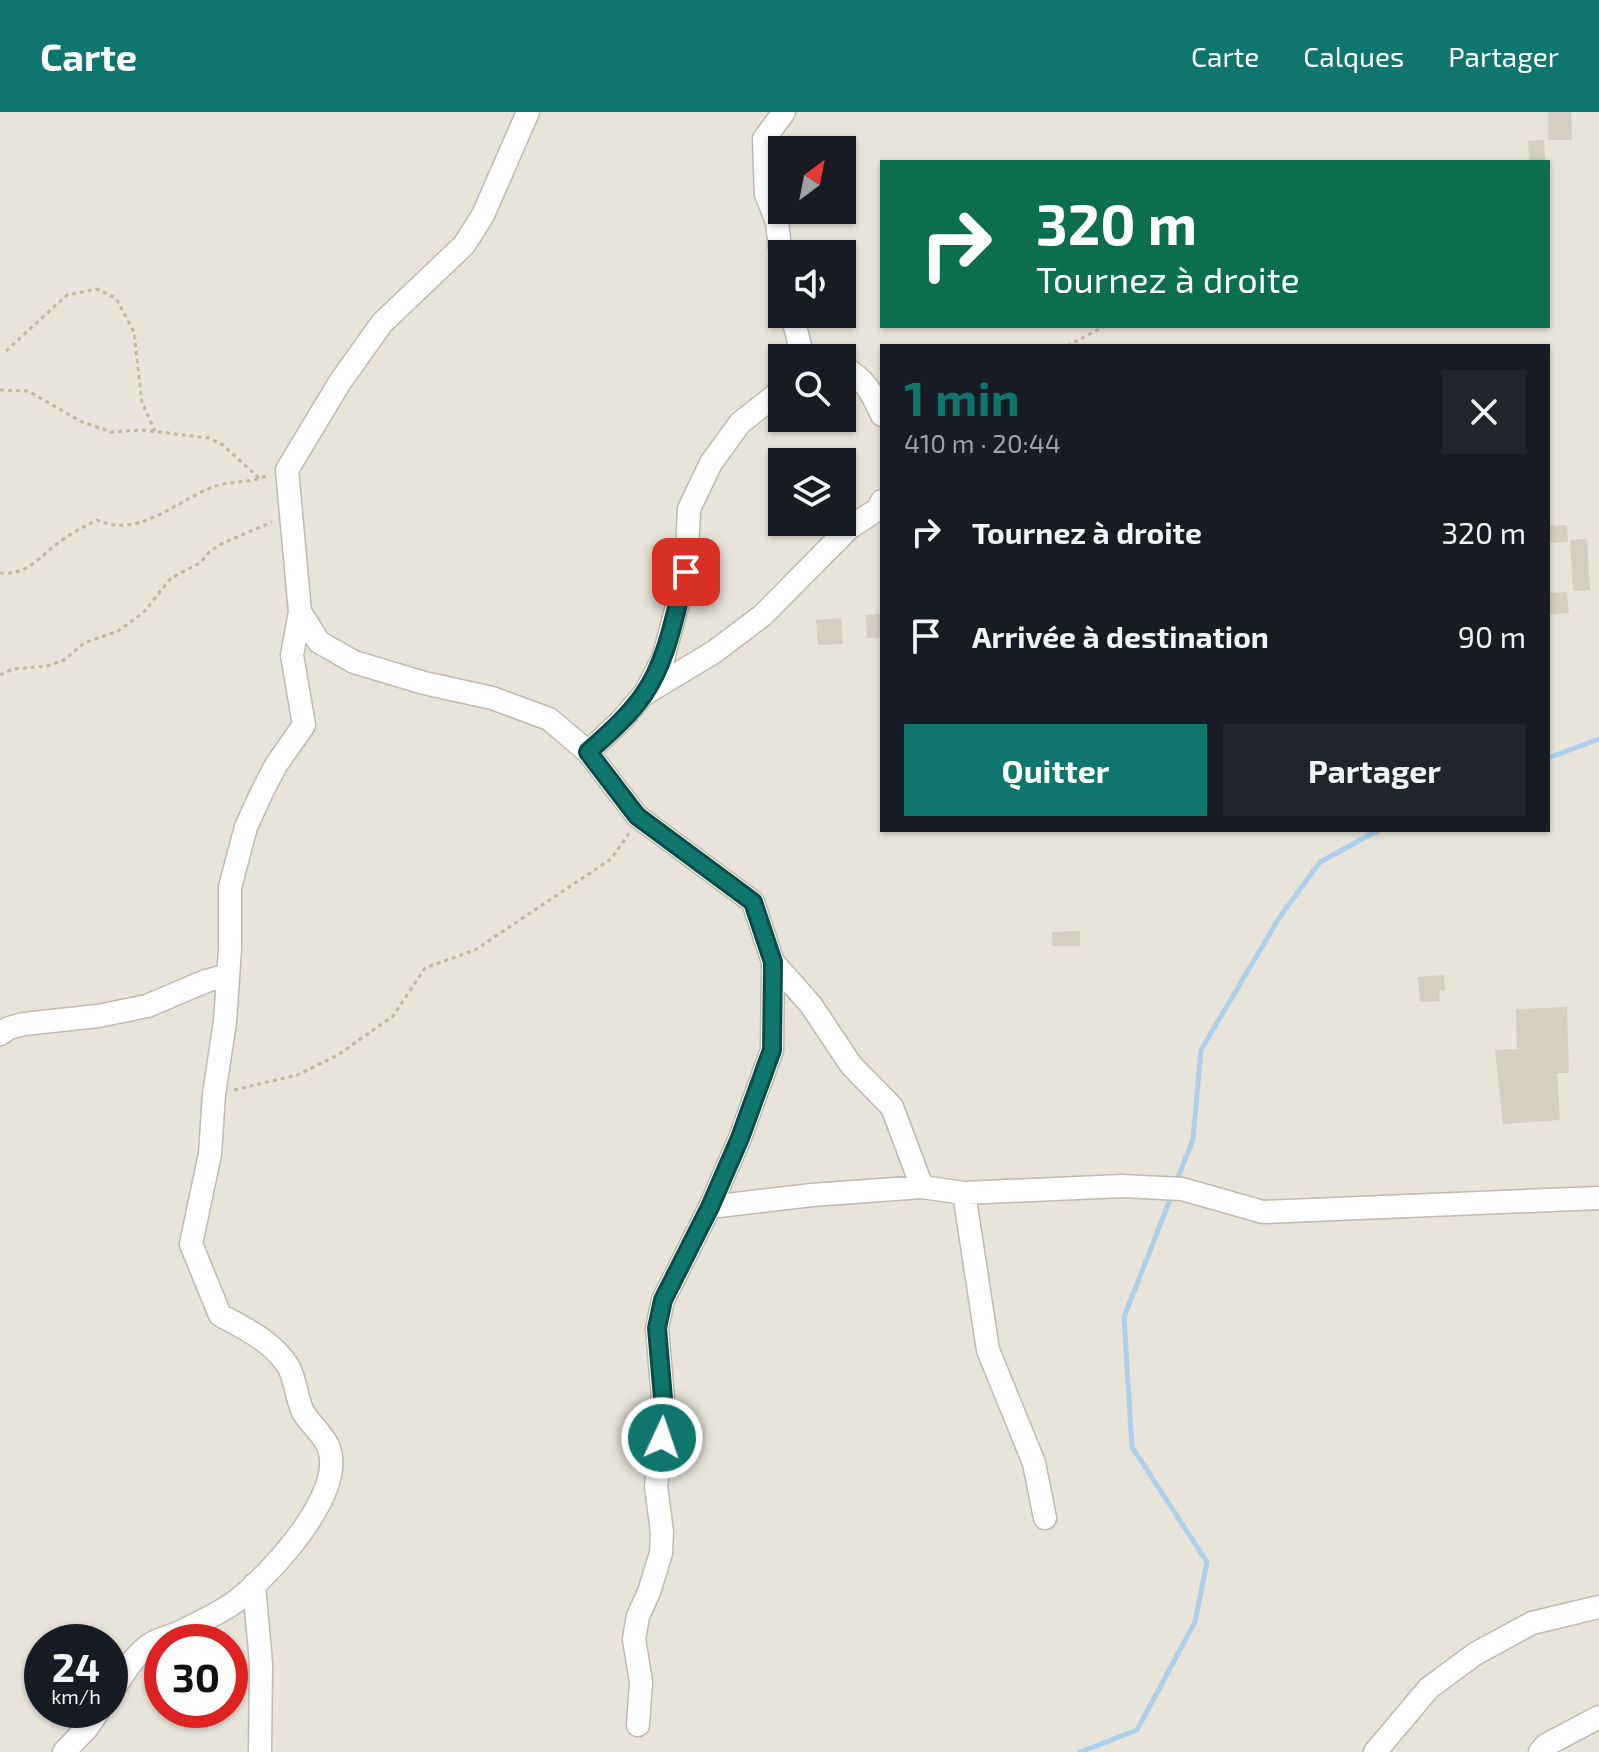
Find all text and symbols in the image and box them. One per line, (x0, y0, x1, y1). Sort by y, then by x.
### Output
text: Carte (40, 33, 137, 79)
text: Carte (1191, 39, 1259, 73)
text: Calques (1303, 39, 1404, 73)
text: Partager (1448, 39, 1559, 73)
north arrow (768, 136, 856, 224)
map controls (768, 136, 856, 536)
text: 320 m (1036, 189, 1197, 256)
icon: right (904, 192, 1008, 296)
button: sound (768, 240, 856, 328)
text: Tournez à droite (1036, 257, 1300, 300)
button: search (768, 344, 856, 432)
text: 1 min (904, 368, 1020, 426)
button: close (1442, 370, 1526, 454)
text: 410 m · 20:44 (904, 427, 1061, 458)
button: layers (768, 448, 856, 536)
icon: right (904, 510, 948, 554)
text: Tournez à droite (972, 514, 1202, 550)
text: 320 m (1441, 514, 1526, 550)
pin (652, 538, 720, 606)
icon: arrive (664, 550, 708, 594)
icon: arrive (904, 614, 948, 658)
text: Arrivée à destination (972, 618, 1269, 654)
text: 90 m (1458, 618, 1526, 654)
button: Quitter (904, 724, 1207, 816)
button: Partager (1223, 724, 1526, 816)
position arrow (620, 1396, 704, 1480)
speed limit sign: 30 (144, 1624, 248, 1728)
text: 24 (52, 1642, 100, 1690)
text: km/h (51, 1684, 101, 1708)

